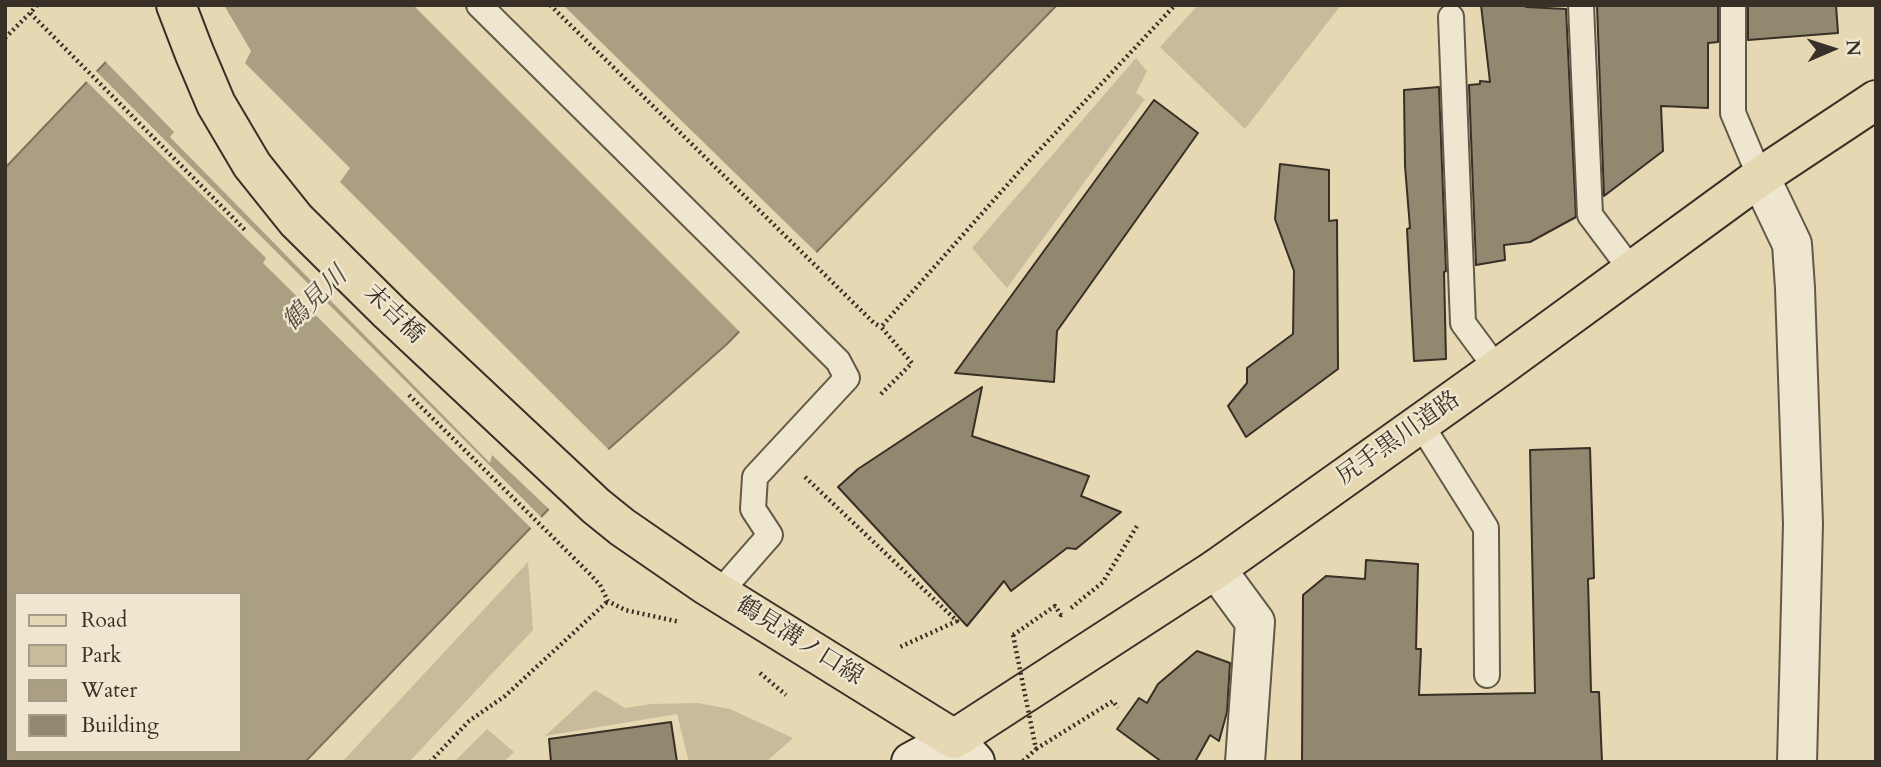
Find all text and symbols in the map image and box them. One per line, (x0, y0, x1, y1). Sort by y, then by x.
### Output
north arrow (1797, 14, 1867, 84)
text: N (1840, 39, 1866, 57)
water label: 鶴見川 (277, 261, 355, 339)
street label: 末吉橋 (357, 280, 429, 350)
street label: 尻手黒川道路 (1332, 386, 1466, 492)
legend (14, 592, 242, 753)
street label: 鶴見溝ノ口線 (730, 592, 868, 692)
text: Road (81, 606, 127, 635)
text: Park (81, 641, 121, 670)
text: Water (81, 676, 137, 705)
text: Building (81, 711, 159, 740)

